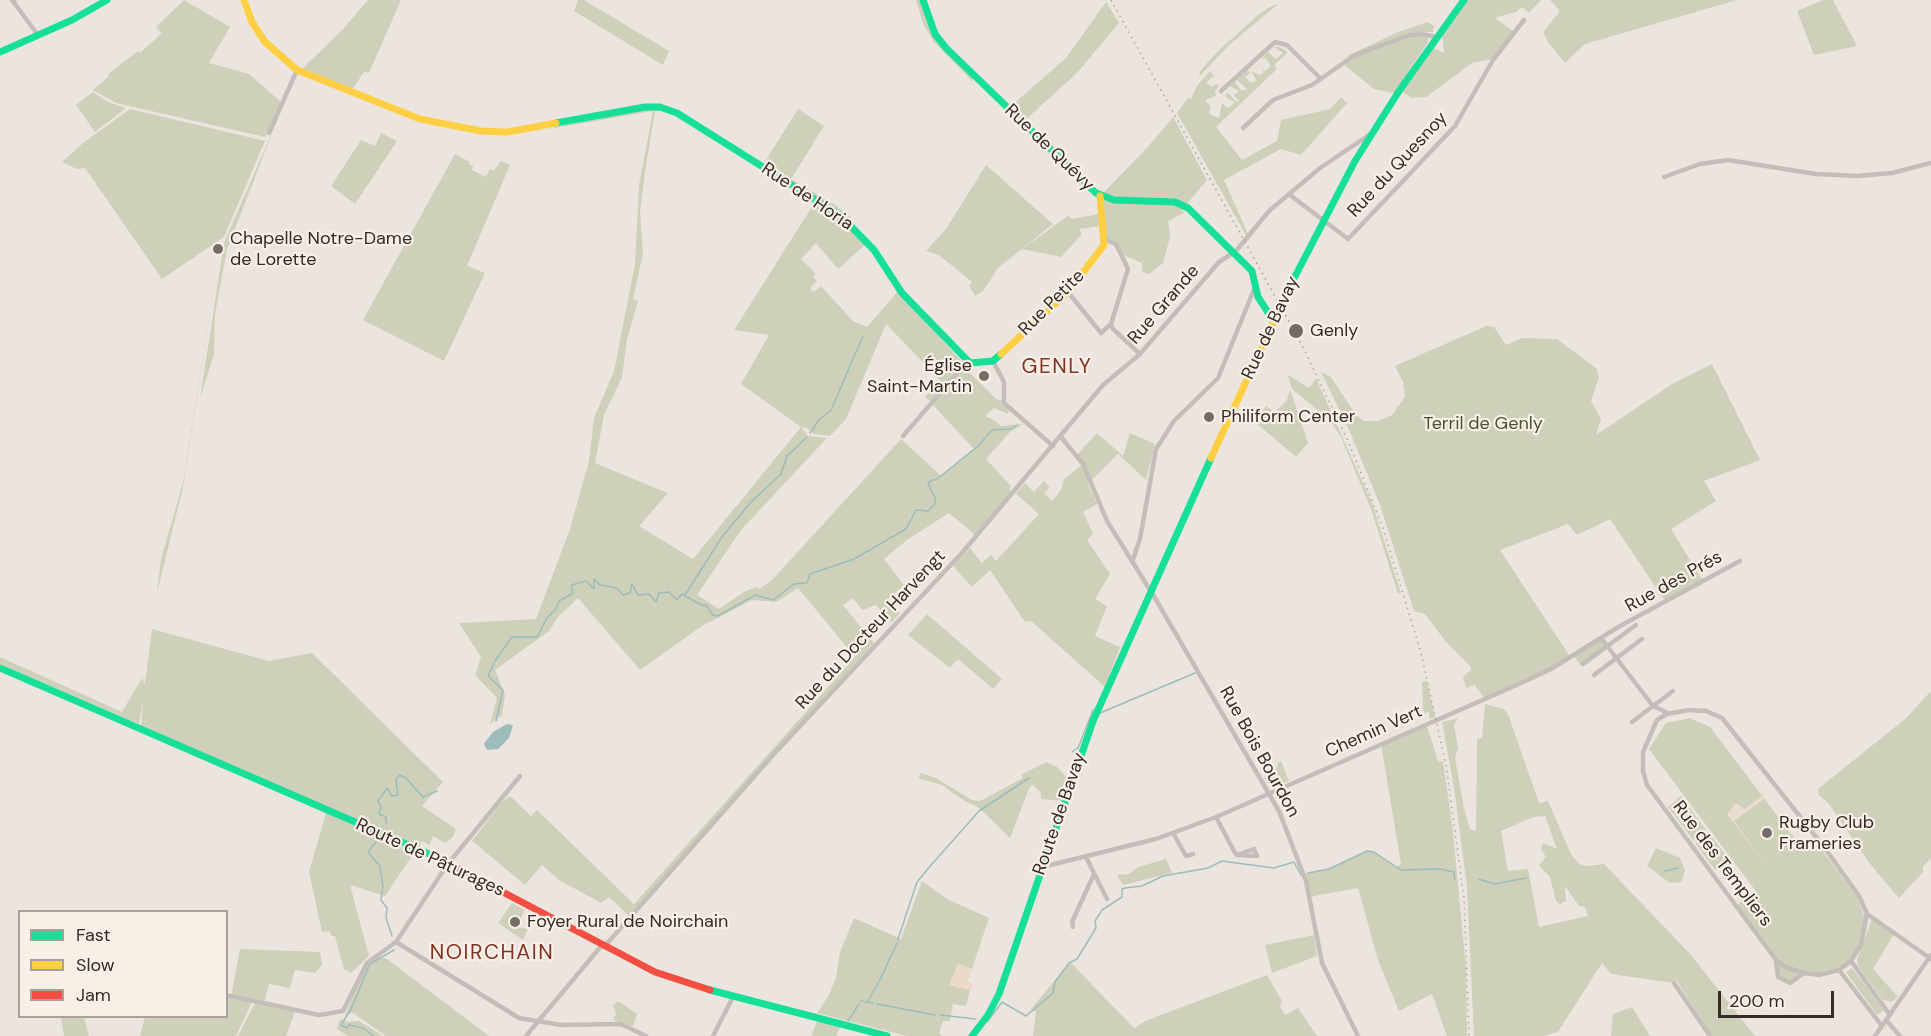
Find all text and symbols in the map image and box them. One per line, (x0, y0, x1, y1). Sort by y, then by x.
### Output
street label: Rue de Quévy (1000, 100, 1098, 196)
street label: Rue du Quesnoy (1344, 108, 1452, 222)
street label: Rue de Horia (757, 158, 857, 236)
place label: Chapelle Notre-Dame de Lorette (230, 228, 412, 270)
marker: Chapelle Notre-Dame de Lorette (211, 242, 225, 256)
street label: Rue Grande (1124, 261, 1204, 349)
street label: Rue Petite (1015, 266, 1089, 340)
street label: Rue de Bavay (1238, 273, 1304, 383)
place label: Genly (1310, 320, 1358, 342)
marker: Genly (1287, 322, 1305, 340)
district label: GENLY (1022, 354, 1092, 380)
place label: Église Saint-Martin (867, 355, 972, 398)
marker: Église Saint-Martin (977, 369, 991, 383)
place label: Philiform Center (1221, 406, 1356, 428)
marker: Philiform Center (1202, 410, 1216, 424)
park label: Terril de Genly (1423, 413, 1543, 435)
street label: Rue du Docteur Harvengt (792, 546, 950, 714)
street label: Rue des Prés (1622, 547, 1726, 617)
street label: Rue Bois Bourdon (1214, 683, 1304, 821)
street label: Chemin Vert (1322, 701, 1426, 763)
street label: Route de Bavay (1029, 750, 1091, 878)
street label: Rue des Templiers (1668, 797, 1776, 931)
place label: Rugby Club Frameries (1779, 812, 1874, 854)
street label: Route de Pâturages (352, 814, 508, 902)
marker: Rugby Club Frameries (1760, 826, 1774, 840)
legend (18, 910, 228, 1018)
place label: Foyer Rural de Noirchain (527, 911, 728, 933)
marker: Foyer Rural de Noirchain (508, 915, 522, 929)
text: Fast (76, 923, 111, 947)
district label: NOIRCHAIN (430, 940, 554, 966)
text: Slow (76, 953, 115, 977)
scale bar (1721, 979, 1836, 1017)
text: Jam (76, 983, 111, 1007)
text: 200 m (1729, 989, 1785, 1013)

